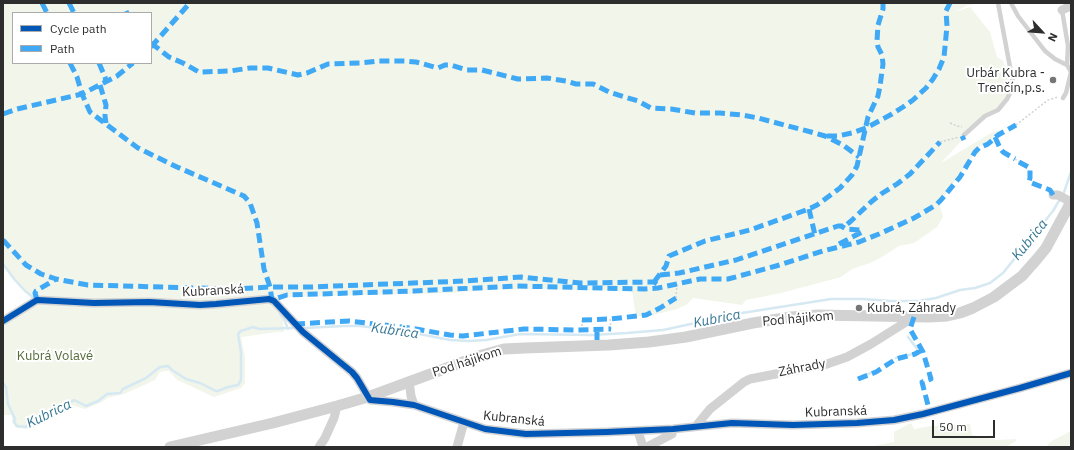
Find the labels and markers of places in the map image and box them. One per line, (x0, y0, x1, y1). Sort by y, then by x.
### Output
place label: Urbár Kubra - Trenčín,p.s. (966, 65, 1045, 96)
marker: Urbár Kubra - Trenčín,p.s. (1048, 75, 1058, 85)
place label: Kubrá, Záhrady (867, 300, 956, 316)
marker: Kubrá, Záhrady (854, 303, 864, 313)

